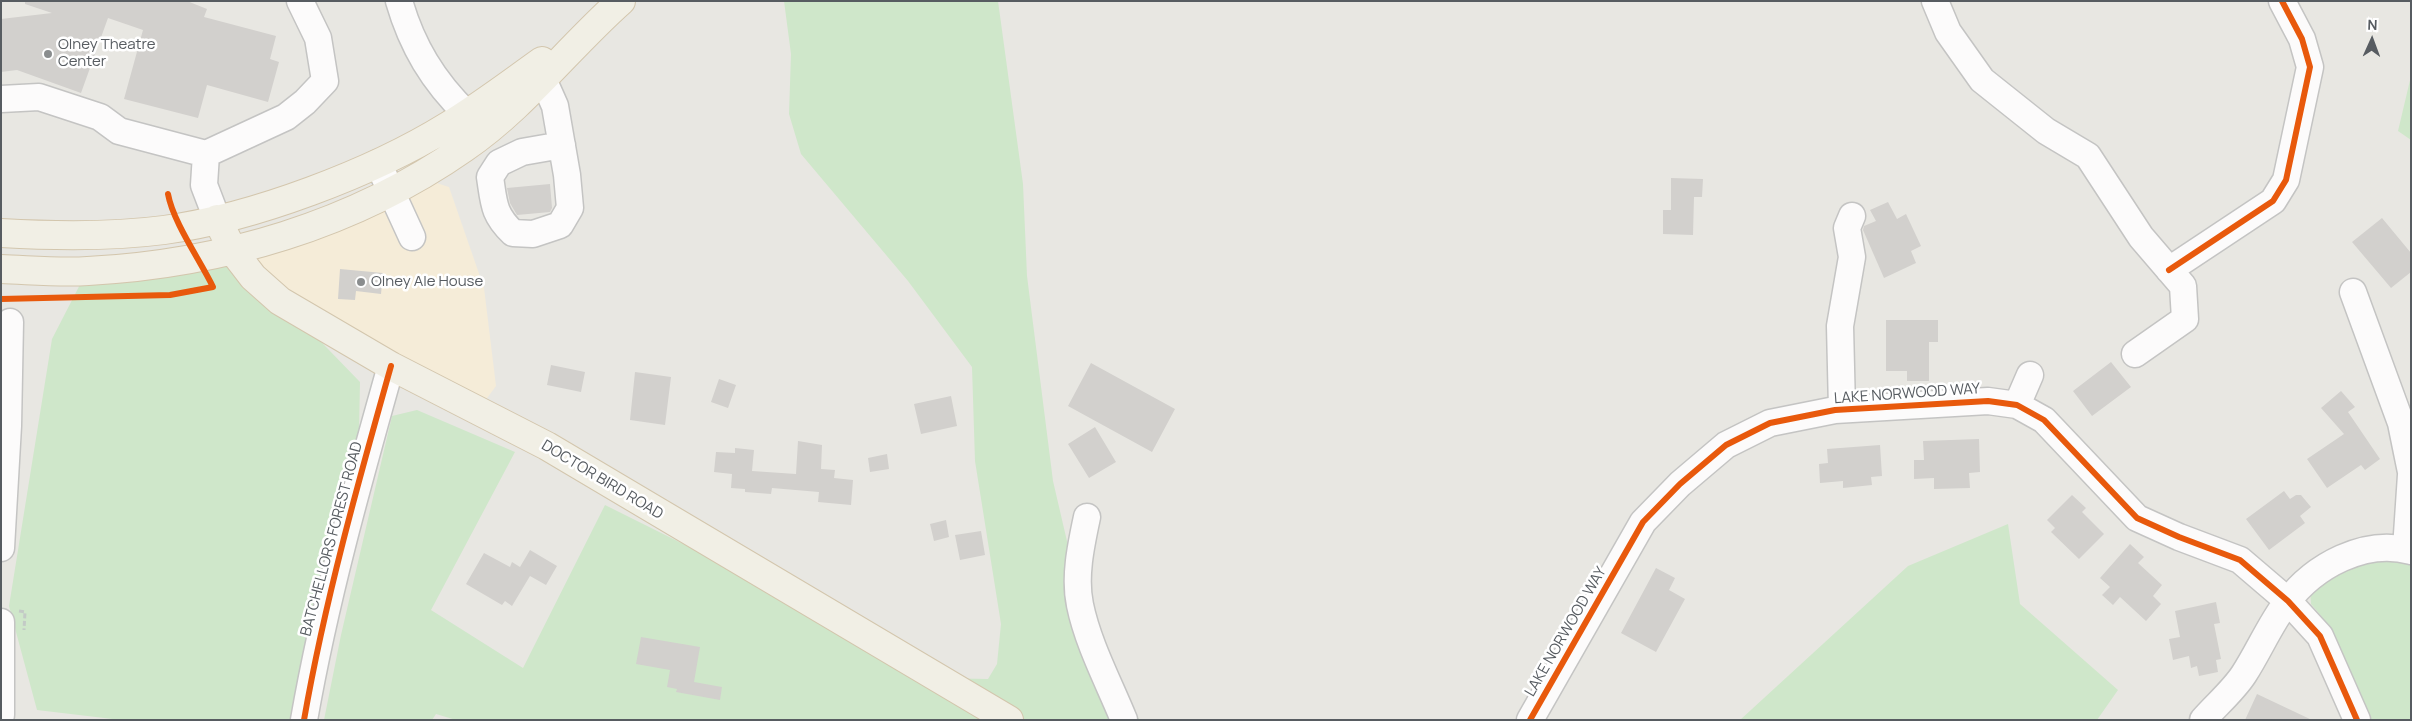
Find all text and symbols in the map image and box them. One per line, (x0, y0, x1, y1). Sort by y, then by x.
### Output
north arrow (2347, 15, 2397, 65)
text: N (2367, 15, 2378, 34)
place label: Olney Theatre Center (58, 36, 156, 71)
marker: Olney Theatre Center (42, 48, 54, 60)
place label: Olney Ale House (371, 273, 483, 291)
marker: Olney Ale House (355, 276, 367, 288)
street label: LAKE NORWOOD WAY (1833, 380, 1981, 408)
street label: DOCTOR BIRD ROAD (538, 437, 666, 523)
street label: BATCHELLORS FOREST ROAD (297, 440, 367, 638)
street label: LAKE NORWOOD WAY (1522, 564, 1610, 700)

